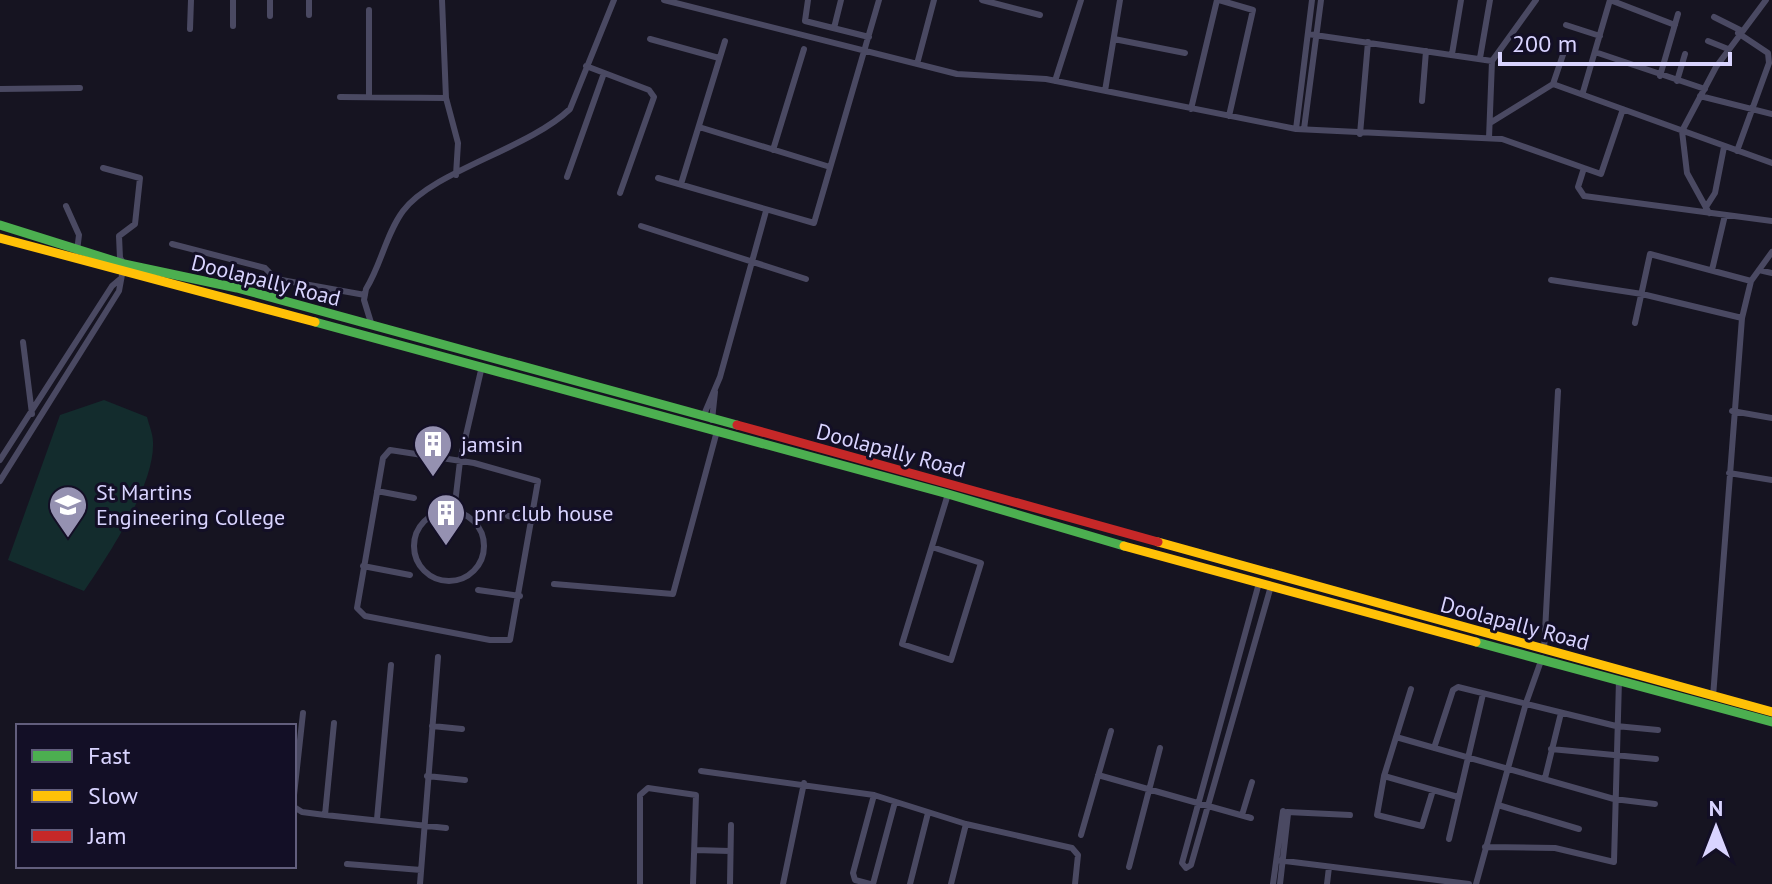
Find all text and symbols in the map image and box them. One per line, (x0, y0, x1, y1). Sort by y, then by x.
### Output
scale bar (1500, 16, 1730, 66)
text: 200 m (1512, 28, 1577, 59)
street label: Doolapally Road (188, 248, 344, 312)
street label: Doolapally Road (814, 417, 968, 483)
building icon: jamsin (412, 423, 454, 478)
place label: jamsin (461, 430, 523, 458)
place label: St Martins Engineering College (96, 478, 285, 531)
school or university icon: St Martins Engineering College (47, 484, 89, 539)
building icon: pnr club house (425, 492, 467, 547)
place label: pnr club house (474, 499, 613, 527)
street label: Doolapally Road (1438, 590, 1592, 656)
legend (16, 724, 296, 868)
text: Fast (88, 740, 131, 771)
text: Slow (88, 780, 138, 811)
north arrow (1676, 788, 1756, 868)
text: N (1709, 794, 1723, 822)
text: Jam (87, 820, 126, 851)

